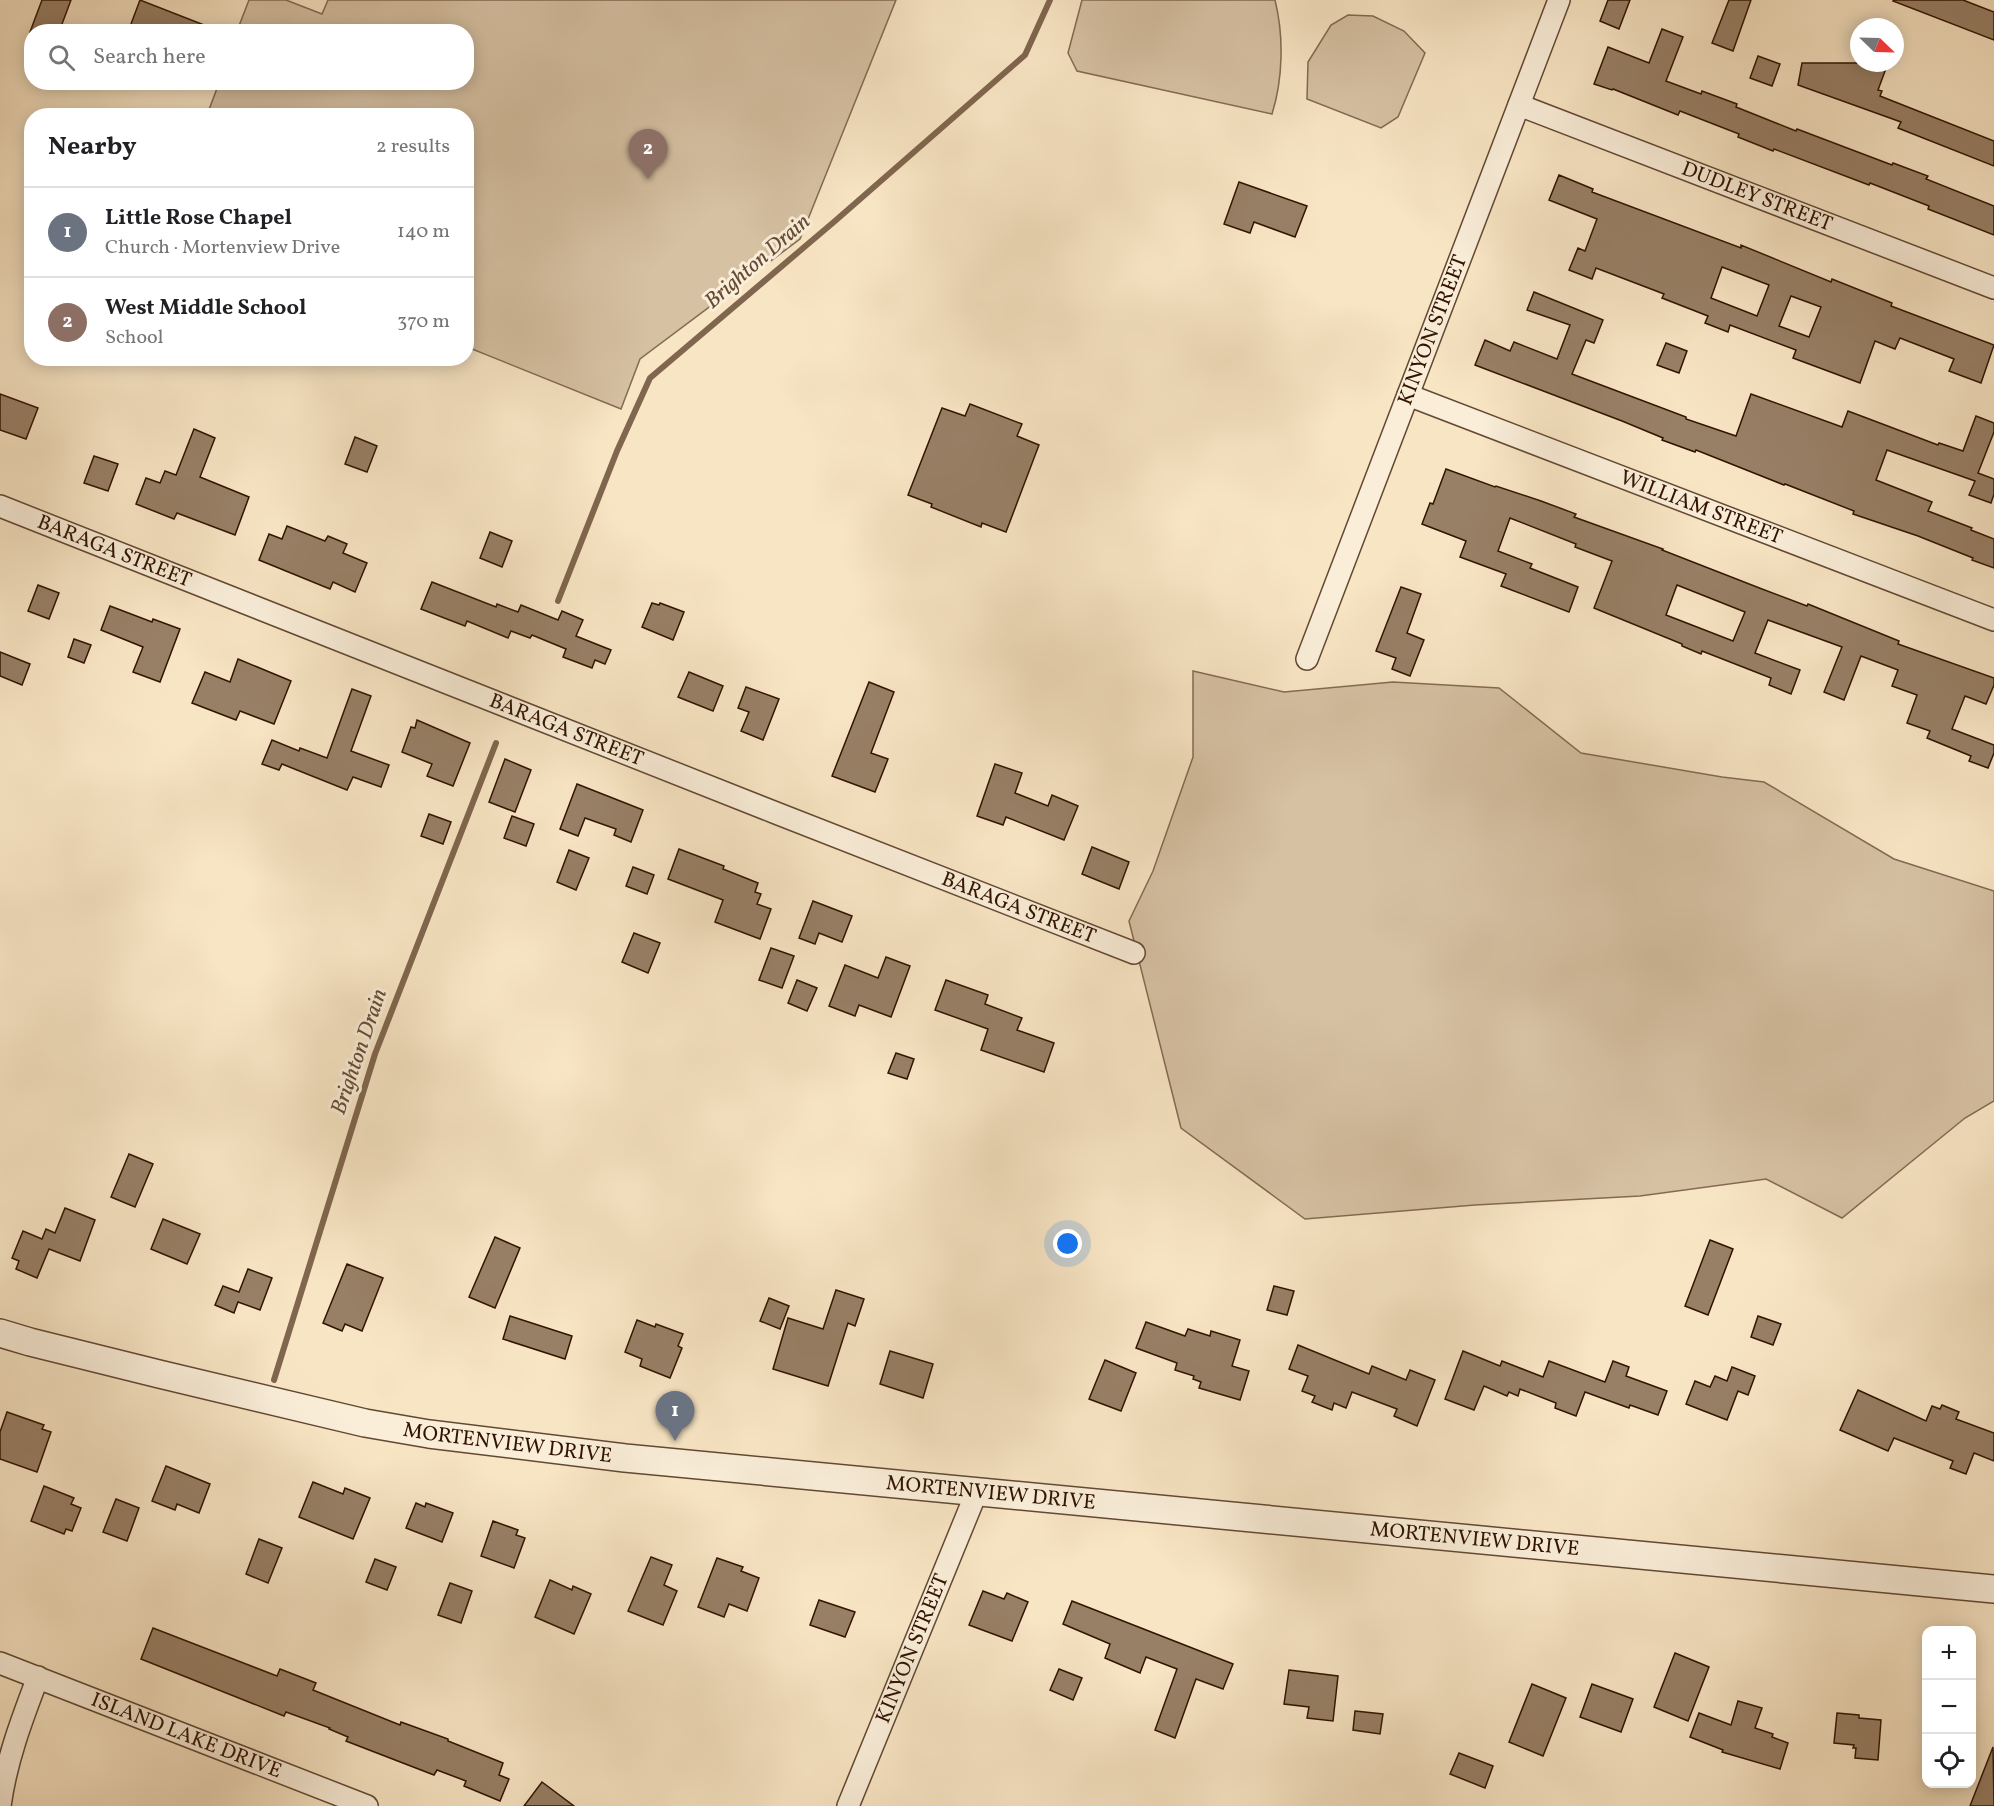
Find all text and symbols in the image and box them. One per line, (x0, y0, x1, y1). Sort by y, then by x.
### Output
north arrow (1850, 18, 1904, 72)
search box (24, 24, 474, 90)
icon: search (45, 41, 78, 74)
text: Search here (93, 42, 206, 73)
text: Nearby (48, 129, 137, 165)
pin: 2 (628, 130, 668, 179)
text: 2 results (376, 133, 450, 161)
street label: DUDLEY STREET (1677, 154, 1837, 239)
text: Little Rose Chapel (105, 203, 292, 234)
water label: Brighton Drain (698, 207, 818, 317)
text: 1 (63, 218, 72, 246)
text: 140 m (397, 218, 450, 246)
text: Church · Mortenview Drive (105, 234, 340, 262)
street label: KINYON STREET (1391, 251, 1475, 410)
text: West Middle School (105, 293, 306, 324)
text: 2 (62, 308, 73, 336)
text: 370 m (397, 308, 450, 336)
text: School (105, 324, 163, 352)
street label: WILLIAM STREET (1616, 463, 1787, 552)
street label: BARAGA STREET (33, 508, 196, 595)
street label: BARAGA STREET (485, 686, 648, 774)
street label: BARAGA STREET (937, 865, 1100, 951)
water label: Brighton Drain (324, 985, 396, 1119)
your location (1053, 1229, 1082, 1258)
pin: 1 (656, 1392, 694, 1441)
street label: MORTENVIEW DRIVE (401, 1415, 614, 1471)
street label: MORTENVIEW DRIVE (885, 1469, 1097, 1517)
street label: MORTENVIEW DRIVE (1369, 1515, 1581, 1564)
street label: KINYON STREET (869, 1570, 956, 1728)
map controls (1922, 1626, 1976, 1788)
button: + (1922, 1626, 1976, 1680)
button: − (1922, 1680, 1976, 1734)
street label: ISLAND LAKE DRIVE (87, 1685, 286, 1786)
button: locate (1922, 1734, 1976, 1788)

